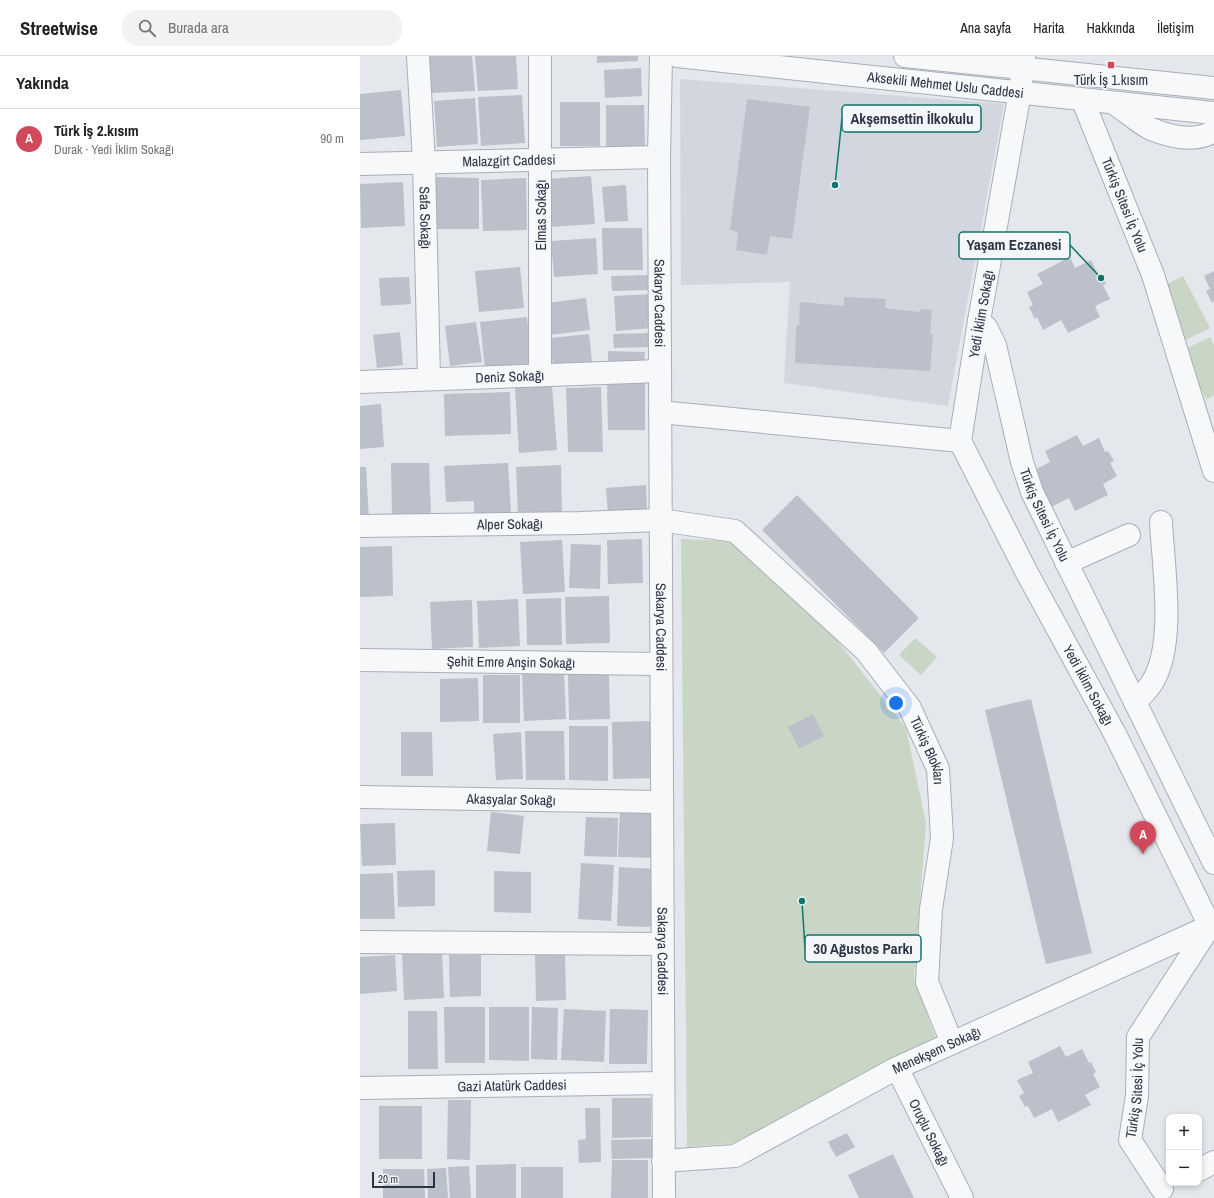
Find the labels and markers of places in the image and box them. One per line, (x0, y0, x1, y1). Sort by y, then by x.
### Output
marker: Türk İş 1.kısım (1106, 60, 1116, 70)
place label: Türk İş 1.kısım (1074, 71, 1148, 89)
callout: Akşemsettin İlkokulu (842, 105, 981, 132)
callout: Yaşam Eczanesi (959, 232, 1070, 259)
pin: A (1130, 821, 1156, 854)
callout: 30 Ağustos Parkı (805, 935, 921, 962)

